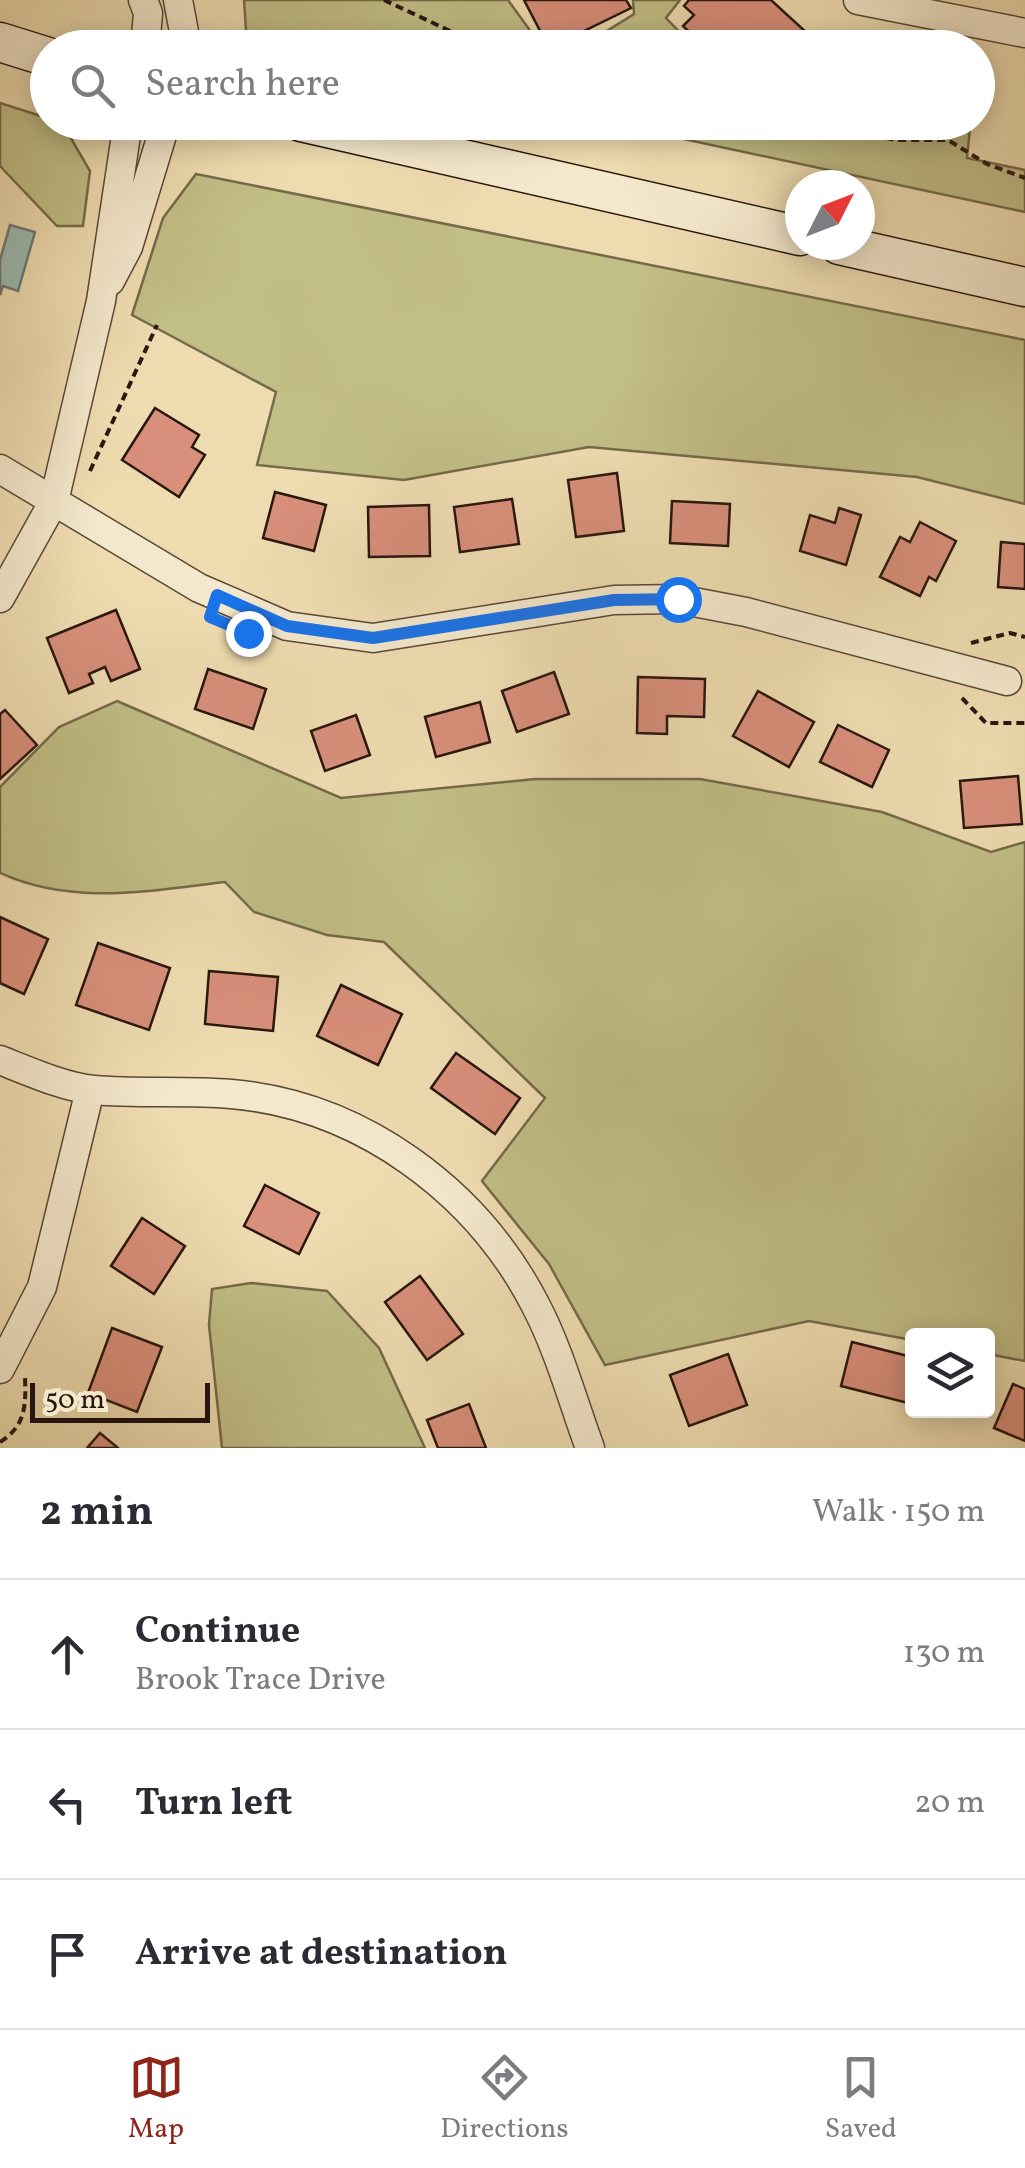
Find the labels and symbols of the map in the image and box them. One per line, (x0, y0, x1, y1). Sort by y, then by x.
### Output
north arrow (785, 170, 875, 260)
route start (656, 577, 702, 623)
route end (226, 611, 272, 657)
scale bar (30, 1378, 210, 1422)

